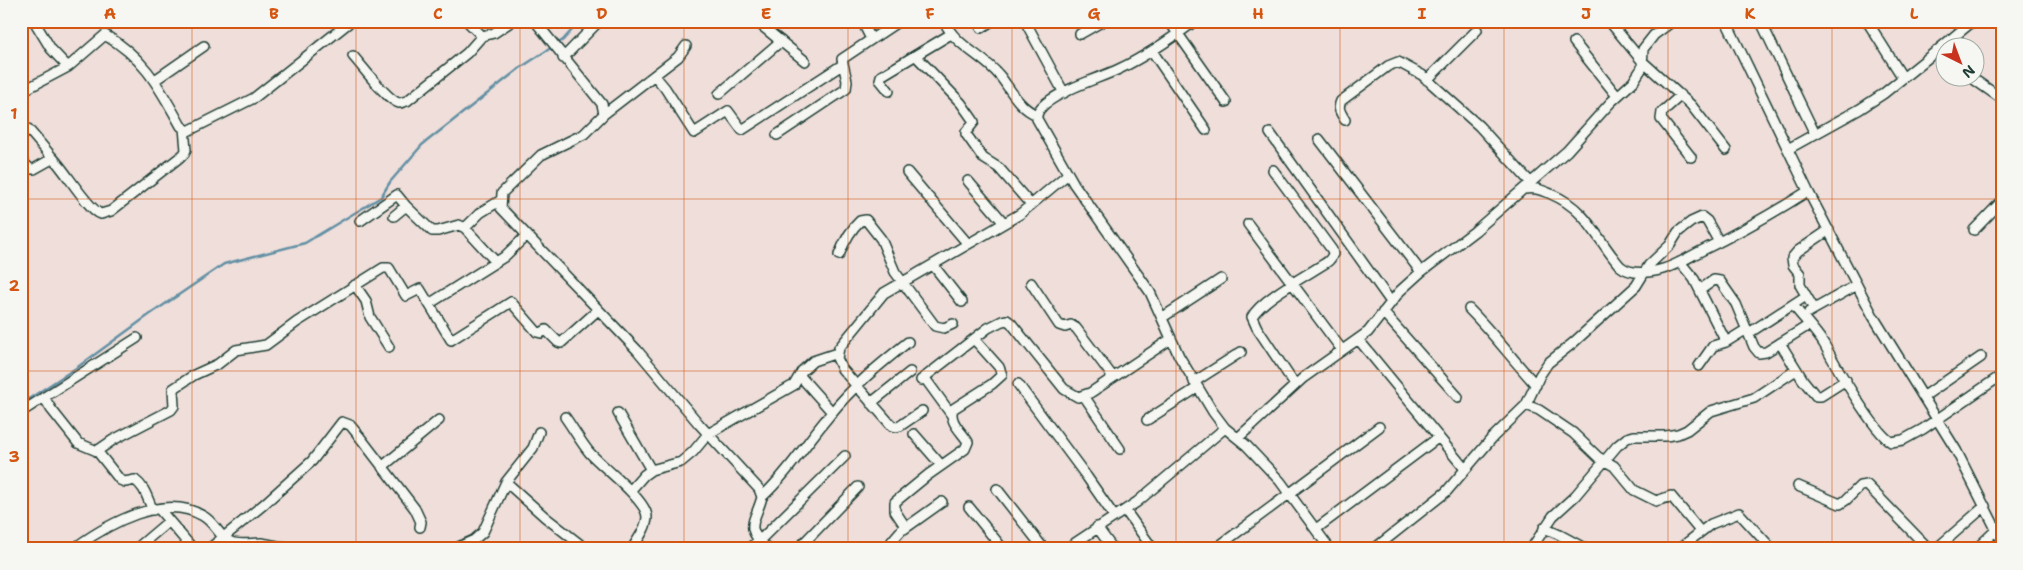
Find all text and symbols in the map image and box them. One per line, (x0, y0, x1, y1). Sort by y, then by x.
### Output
text: A (104, 3, 116, 24)
text: B (269, 3, 279, 24)
text: C (433, 3, 443, 24)
text: D (596, 3, 608, 24)
text: E (761, 3, 771, 24)
text: F (925, 3, 935, 24)
text: G (1088, 3, 1101, 24)
text: H (1252, 3, 1264, 24)
text: I (1418, 3, 1427, 24)
text: J (1581, 3, 1591, 24)
text: K (1745, 3, 1756, 24)
text: L (1910, 3, 1919, 24)
north arrow (1936, 38, 1986, 88)
text: N (1959, 61, 1979, 82)
text: 1 (10, 103, 18, 124)
text: 2 (8, 275, 20, 296)
text: 3 (8, 446, 20, 467)

